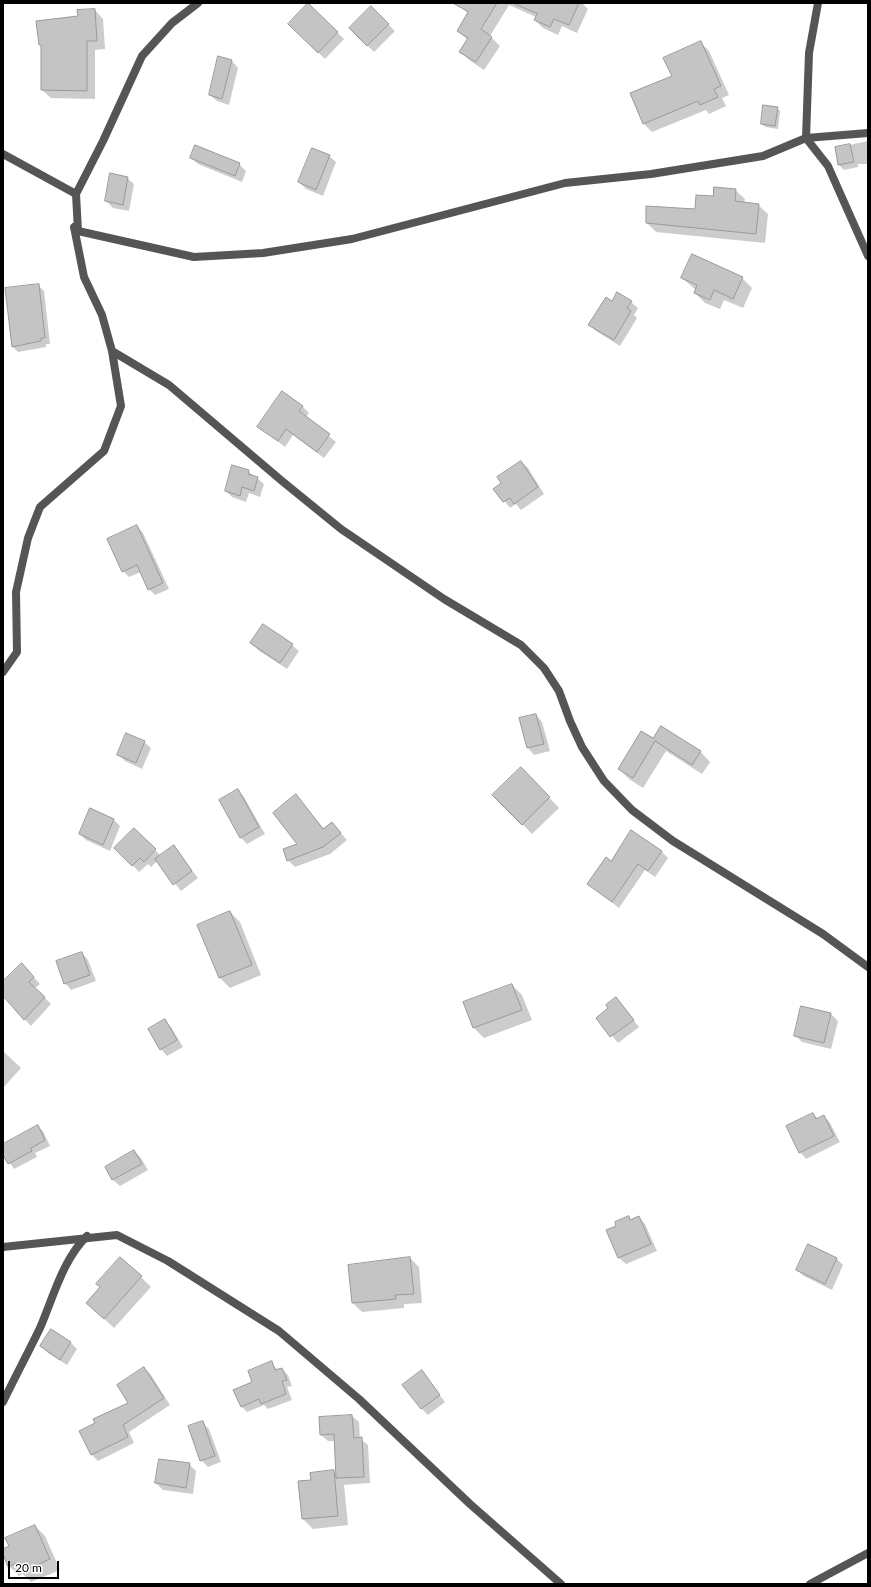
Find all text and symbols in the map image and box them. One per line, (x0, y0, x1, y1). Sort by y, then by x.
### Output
scale bar (10, 1553, 61, 1579)
text: 20 m (15, 1560, 42, 1575)

